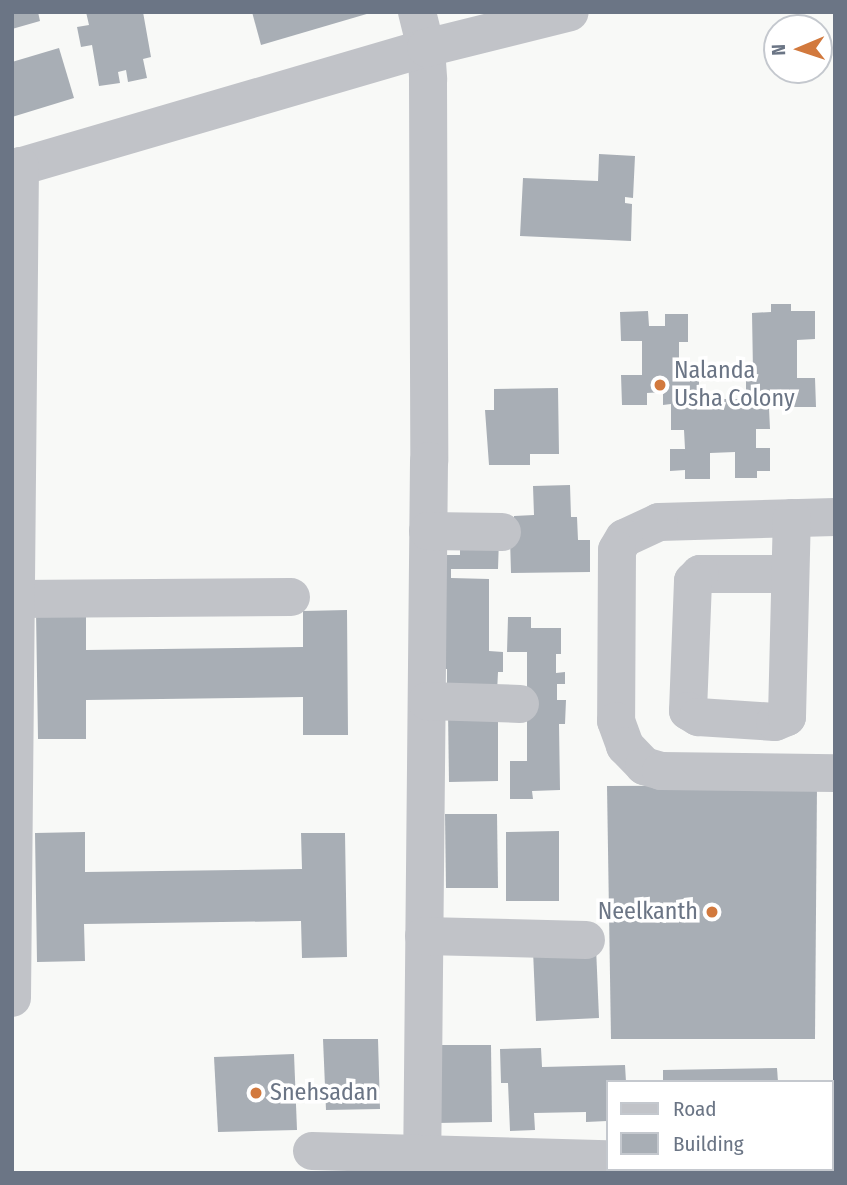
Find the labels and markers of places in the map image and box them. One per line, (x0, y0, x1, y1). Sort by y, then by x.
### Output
place label: Nalanda Usha Colony (674, 357, 795, 413)
marker: Nalanda Usha Colony (652, 377, 668, 393)
place label: Neelkanth (598, 898, 698, 926)
marker: Neelkanth (704, 904, 720, 920)
place label: Snehsadan (270, 1079, 378, 1107)
marker: Snehsadan (248, 1085, 264, 1101)

